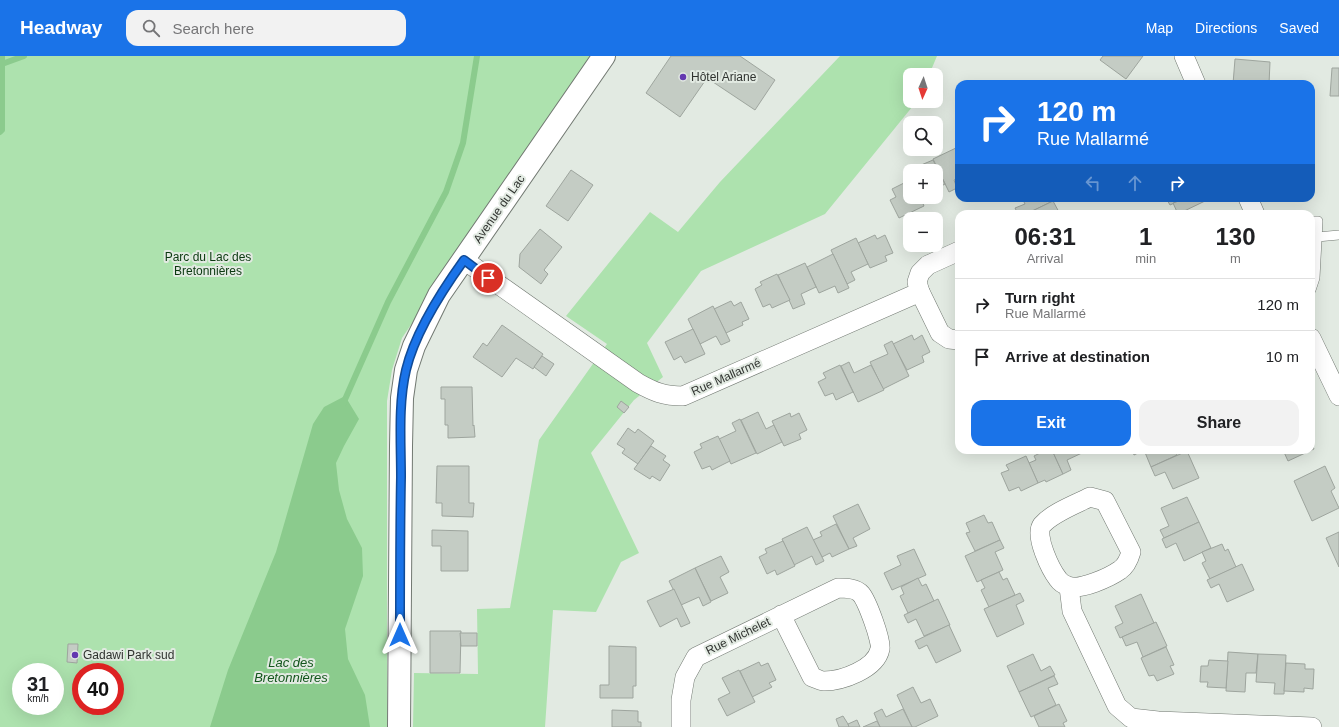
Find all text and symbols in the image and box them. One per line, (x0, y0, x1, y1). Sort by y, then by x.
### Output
search box (126, 10, 406, 46)
text: Headway (20, 17, 102, 38)
icon: search (140, 17, 162, 39)
text: Search here (172, 20, 254, 37)
text: Map (1146, 20, 1173, 36)
text: Directions (1195, 20, 1257, 36)
text: Saved (1279, 20, 1319, 36)
north arrow (903, 68, 943, 108)
map controls (903, 68, 943, 252)
place label: Hôtel Ariane (691, 70, 757, 84)
marker: Hôtel Ariane (678, 72, 688, 82)
icon: right (971, 96, 1023, 148)
text: 120 m (1037, 96, 1116, 127)
button: search (903, 116, 943, 156)
text: Rue Mallarmé (1037, 129, 1149, 149)
button: + (903, 164, 943, 204)
street label: Avenue du Lac (470, 172, 528, 246)
icon: left (1082, 172, 1104, 194)
icon: ahead (1124, 172, 1146, 194)
icon: right (1166, 172, 1188, 194)
button: − (903, 212, 943, 252)
text: 06:31 (1014, 223, 1076, 250)
text: 1 (1139, 223, 1152, 250)
text: 130 (1216, 223, 1256, 250)
park label: Parc du Lac des Bretonnières (165, 250, 251, 278)
text: Arrival (1027, 251, 1064, 266)
text: min (1135, 251, 1156, 266)
text: m (1230, 251, 1241, 266)
pin (471, 261, 505, 295)
icon: arrive (477, 267, 499, 289)
text: Turn right (1005, 289, 1075, 306)
icon: right (971, 294, 993, 316)
text: 120 m (1257, 296, 1299, 313)
text: Rue Mallarmé (1005, 306, 1086, 321)
icon: arrive (971, 346, 993, 368)
text: Arrive at destination (1005, 348, 1150, 365)
text: 10 m (1266, 348, 1299, 365)
street label: Rue Mallarmé (689, 355, 763, 399)
button: Exit (971, 400, 1131, 446)
button: Share (1139, 400, 1299, 446)
position arrow (379, 614, 421, 656)
street label: Rue Michelet (703, 614, 773, 658)
place label: Gadawi Park sud (83, 648, 174, 662)
marker: Gadawi Park sud (70, 650, 80, 660)
water label: Lac des Bretonnières (254, 655, 328, 685)
speed limit sign: 40 (72, 663, 124, 715)
text: 31 (27, 673, 49, 695)
text: km/h (27, 693, 49, 704)

